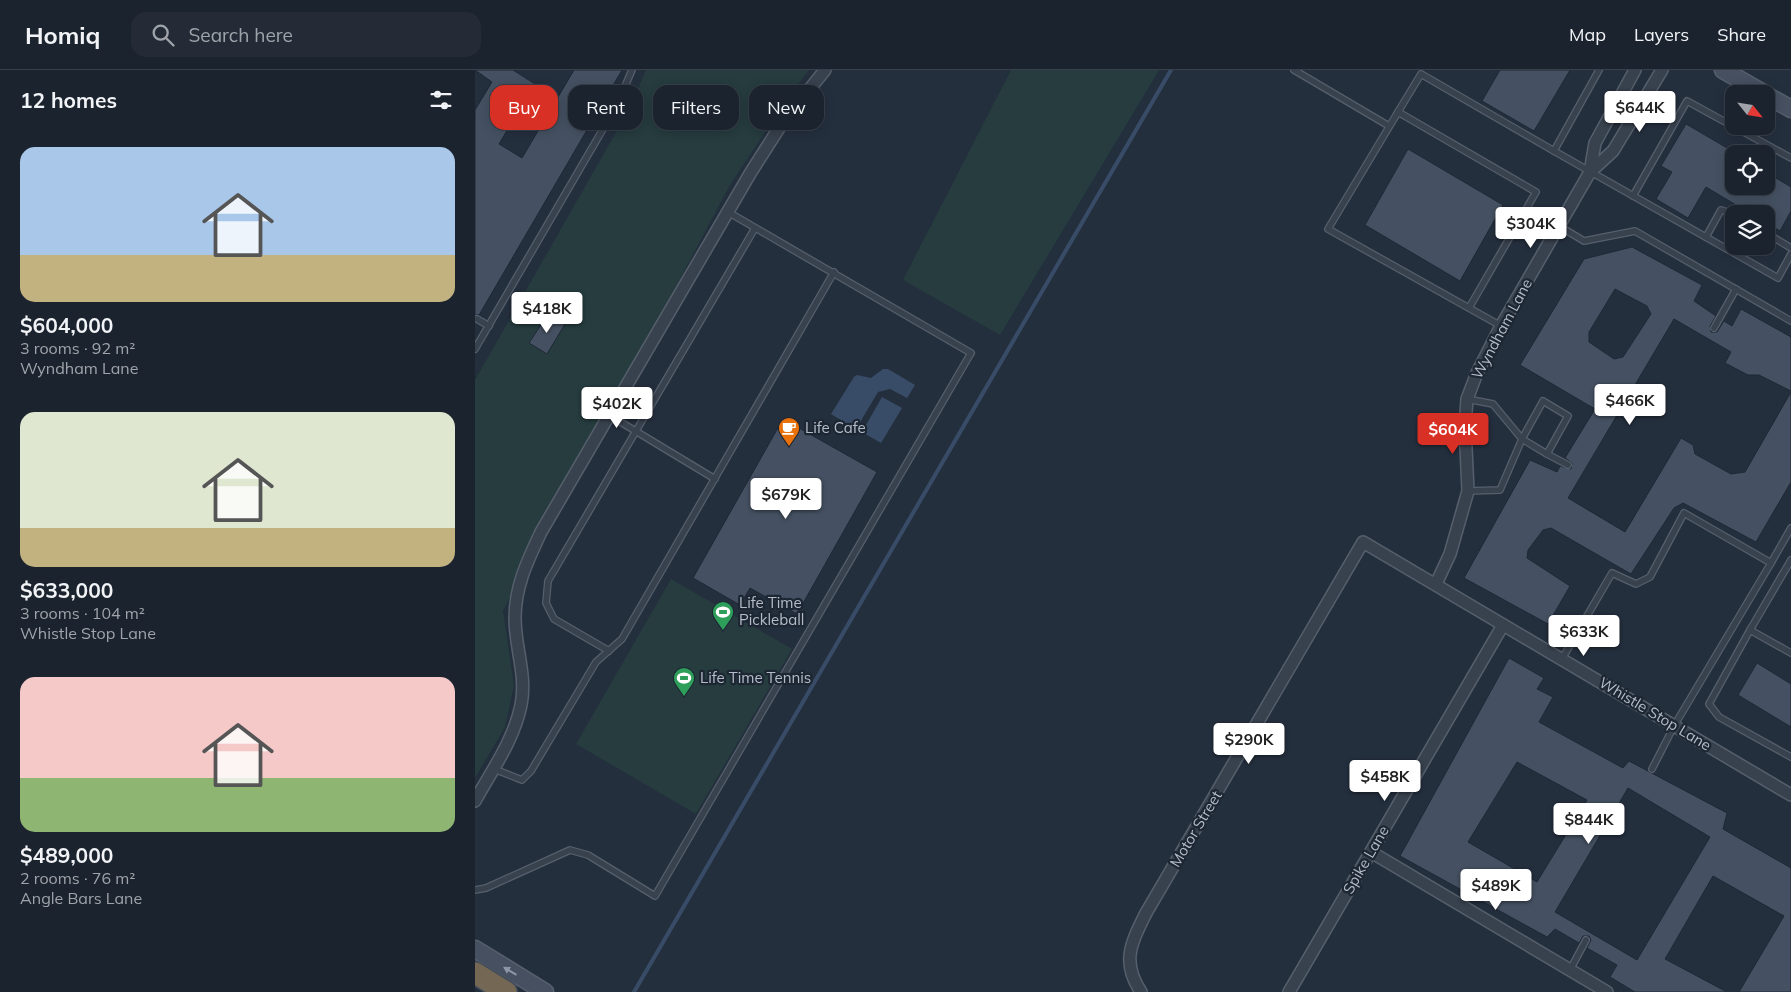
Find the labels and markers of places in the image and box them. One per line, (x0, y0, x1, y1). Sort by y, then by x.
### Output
pin: $644K (1605, 90, 1675, 133)
pin: $304K (1496, 206, 1566, 249)
pin: $418K (512, 292, 582, 334)
pin: $466K (1595, 384, 1665, 426)
pin: $402K (582, 386, 652, 429)
pin: $604K (1418, 412, 1488, 455)
cafe icon: Life Cafe (777, 416, 801, 447)
place label: Life Cafe (805, 418, 866, 437)
pin: $679K (751, 478, 821, 520)
place label: Life Time Pickleball (739, 593, 804, 629)
sports icon: Life Time Pickleball (711, 600, 735, 631)
pin: $633K (1549, 614, 1619, 657)
sports icon: Life Time Tennis (672, 666, 696, 697)
place label: Life Time Tennis (700, 668, 811, 687)
pin: $290K (1214, 722, 1284, 765)
pin: $458K (1350, 760, 1420, 802)
pin: $844K (1554, 802, 1624, 845)
pin: $489K (1461, 868, 1531, 911)

